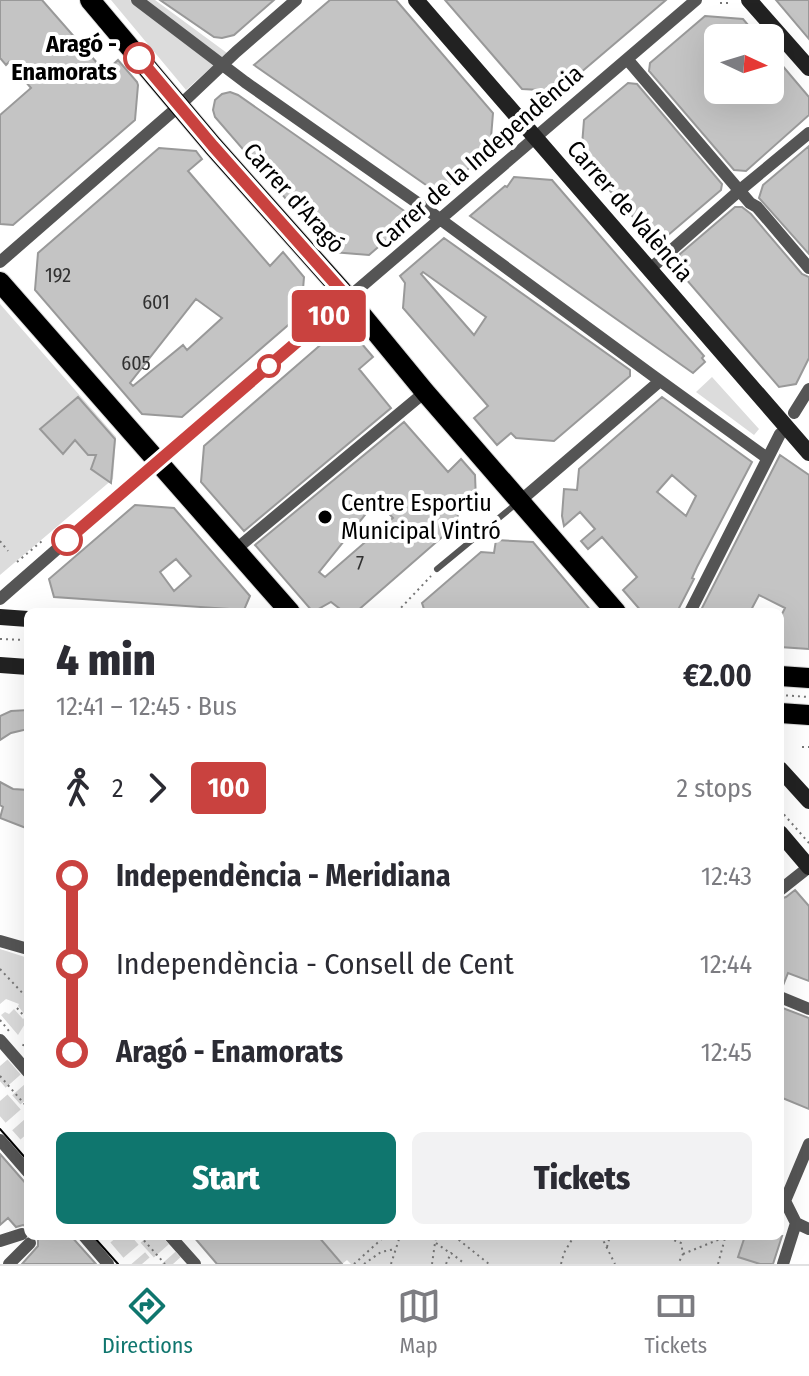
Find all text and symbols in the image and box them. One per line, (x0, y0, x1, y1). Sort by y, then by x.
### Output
north arrow (704, 24, 784, 104)
map controls (704, 24, 784, 104)
place label: Aragó - Enamorats (11, 30, 117, 86)
marker: Aragó - Enamorats (124, 43, 154, 73)
street label: Carrer de la Independència (369, 59, 589, 255)
street label: Carrer de València (561, 135, 699, 287)
street label: Carrer d'Aragó (237, 137, 351, 259)
house number: 192 (45, 263, 71, 287)
house number: 601 (142, 290, 170, 314)
line badge: 100 (283, 290, 375, 342)
text: 100 (308, 299, 350, 332)
house number: 605 (121, 351, 151, 375)
unlabelled marker (258, 355, 280, 377)
place label: Centre Esportiu Municipal Vintró (341, 489, 501, 545)
marker: Centre Esportiu Municipal Vintró (316, 508, 334, 526)
unlabelled marker (52, 525, 82, 555)
house number: 7 (356, 551, 364, 575)
text: 4 min (56, 634, 156, 687)
text: €2.00 (683, 658, 752, 694)
text: 12:41 – 12:45 · Bus (56, 691, 237, 722)
icon: walk (56, 766, 100, 810)
icon: forward (135, 766, 179, 810)
text: 100 (207, 771, 250, 804)
text: 2 (112, 773, 123, 804)
text: 2 stops (677, 773, 752, 804)
text: Independència - Meridiana (116, 858, 451, 894)
text: 12:43 (701, 861, 752, 892)
text: Independència - Consell de Cent (116, 946, 514, 982)
text: 12:44 (700, 949, 752, 980)
text: Aragó - Enamorats (116, 1034, 343, 1070)
text: 12:45 (701, 1037, 752, 1068)
button: Start (56, 1132, 396, 1224)
button: Tickets (412, 1132, 752, 1224)
tab: Directions (102, 1284, 193, 1359)
tab: Map (397, 1284, 441, 1359)
tab: Tickets (644, 1284, 707, 1359)

